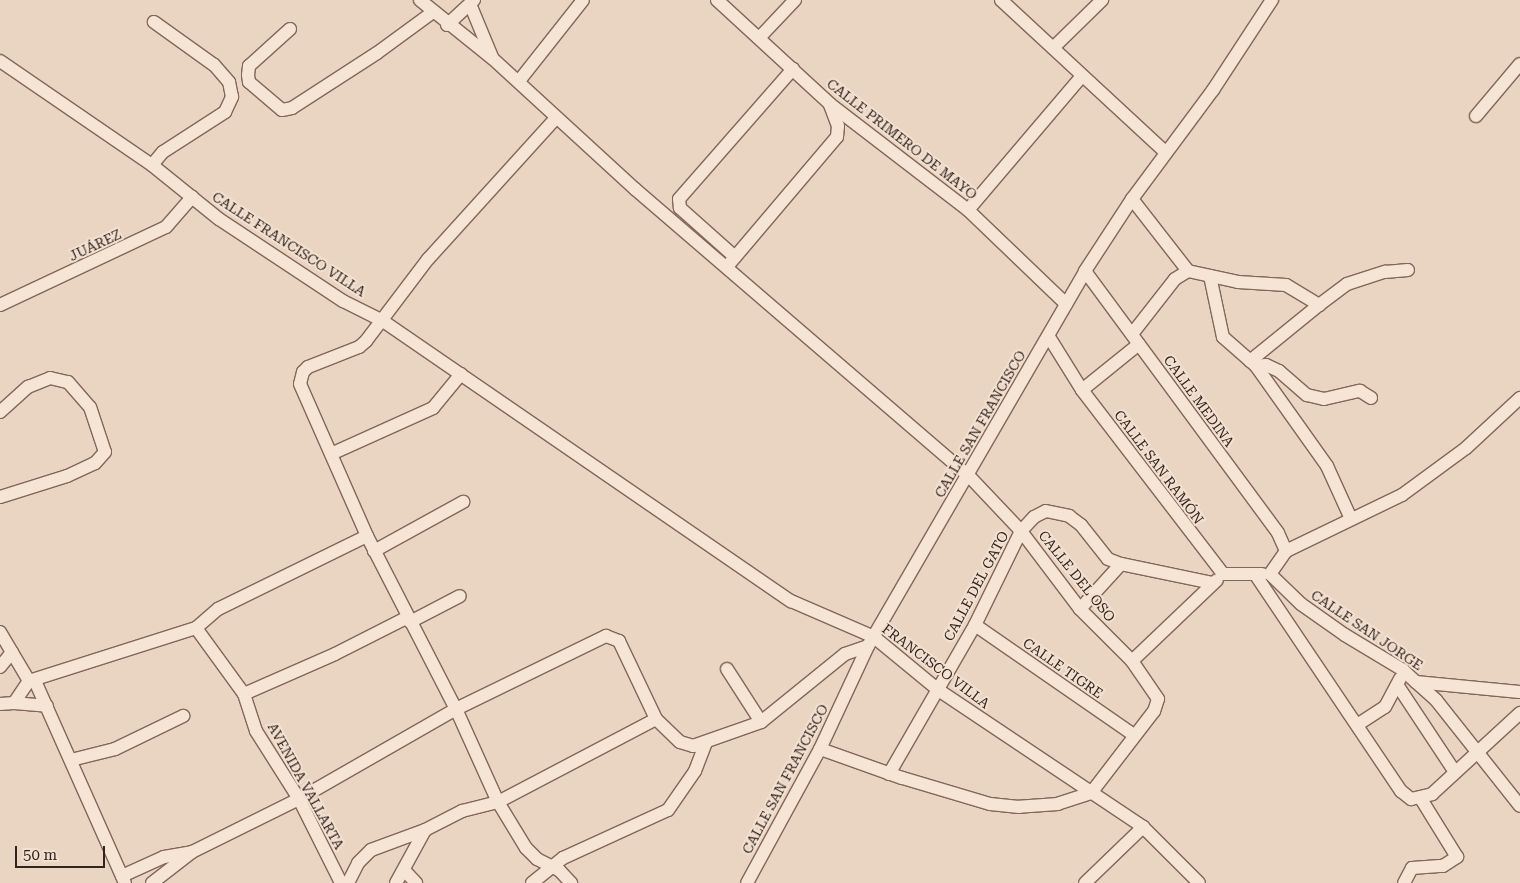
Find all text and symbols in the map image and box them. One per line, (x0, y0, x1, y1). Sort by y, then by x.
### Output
street label: CALLE PRIMERO DE MAYO (824, 75, 980, 203)
street label: CALLE FRANCISCO VILLA (209, 188, 369, 300)
street label: JUÁREZ (66, 226, 124, 264)
street label: CALLE SAN FRANCISCO (931, 347, 1029, 501)
street label: CALLE MEDINA (1160, 352, 1238, 450)
street label: CALLE SAN RAMÓN (1111, 407, 1207, 527)
street label: CALLE DEL OSO (1035, 527, 1119, 625)
street label: CALLE DEL GATO (940, 528, 1012, 644)
street label: CALLE SAN JORGE (1308, 586, 1426, 674)
street label: FRANCISCO VILLA (879, 620, 993, 712)
street label: CALLE TIGRE (1020, 634, 1106, 702)
street label: CALLE SAN FRANCISCO (738, 701, 832, 857)
street label: AVENIDA VALLARTA (264, 720, 348, 852)
scale bar (18, 836, 108, 868)
text: 50 m (23, 846, 57, 864)

